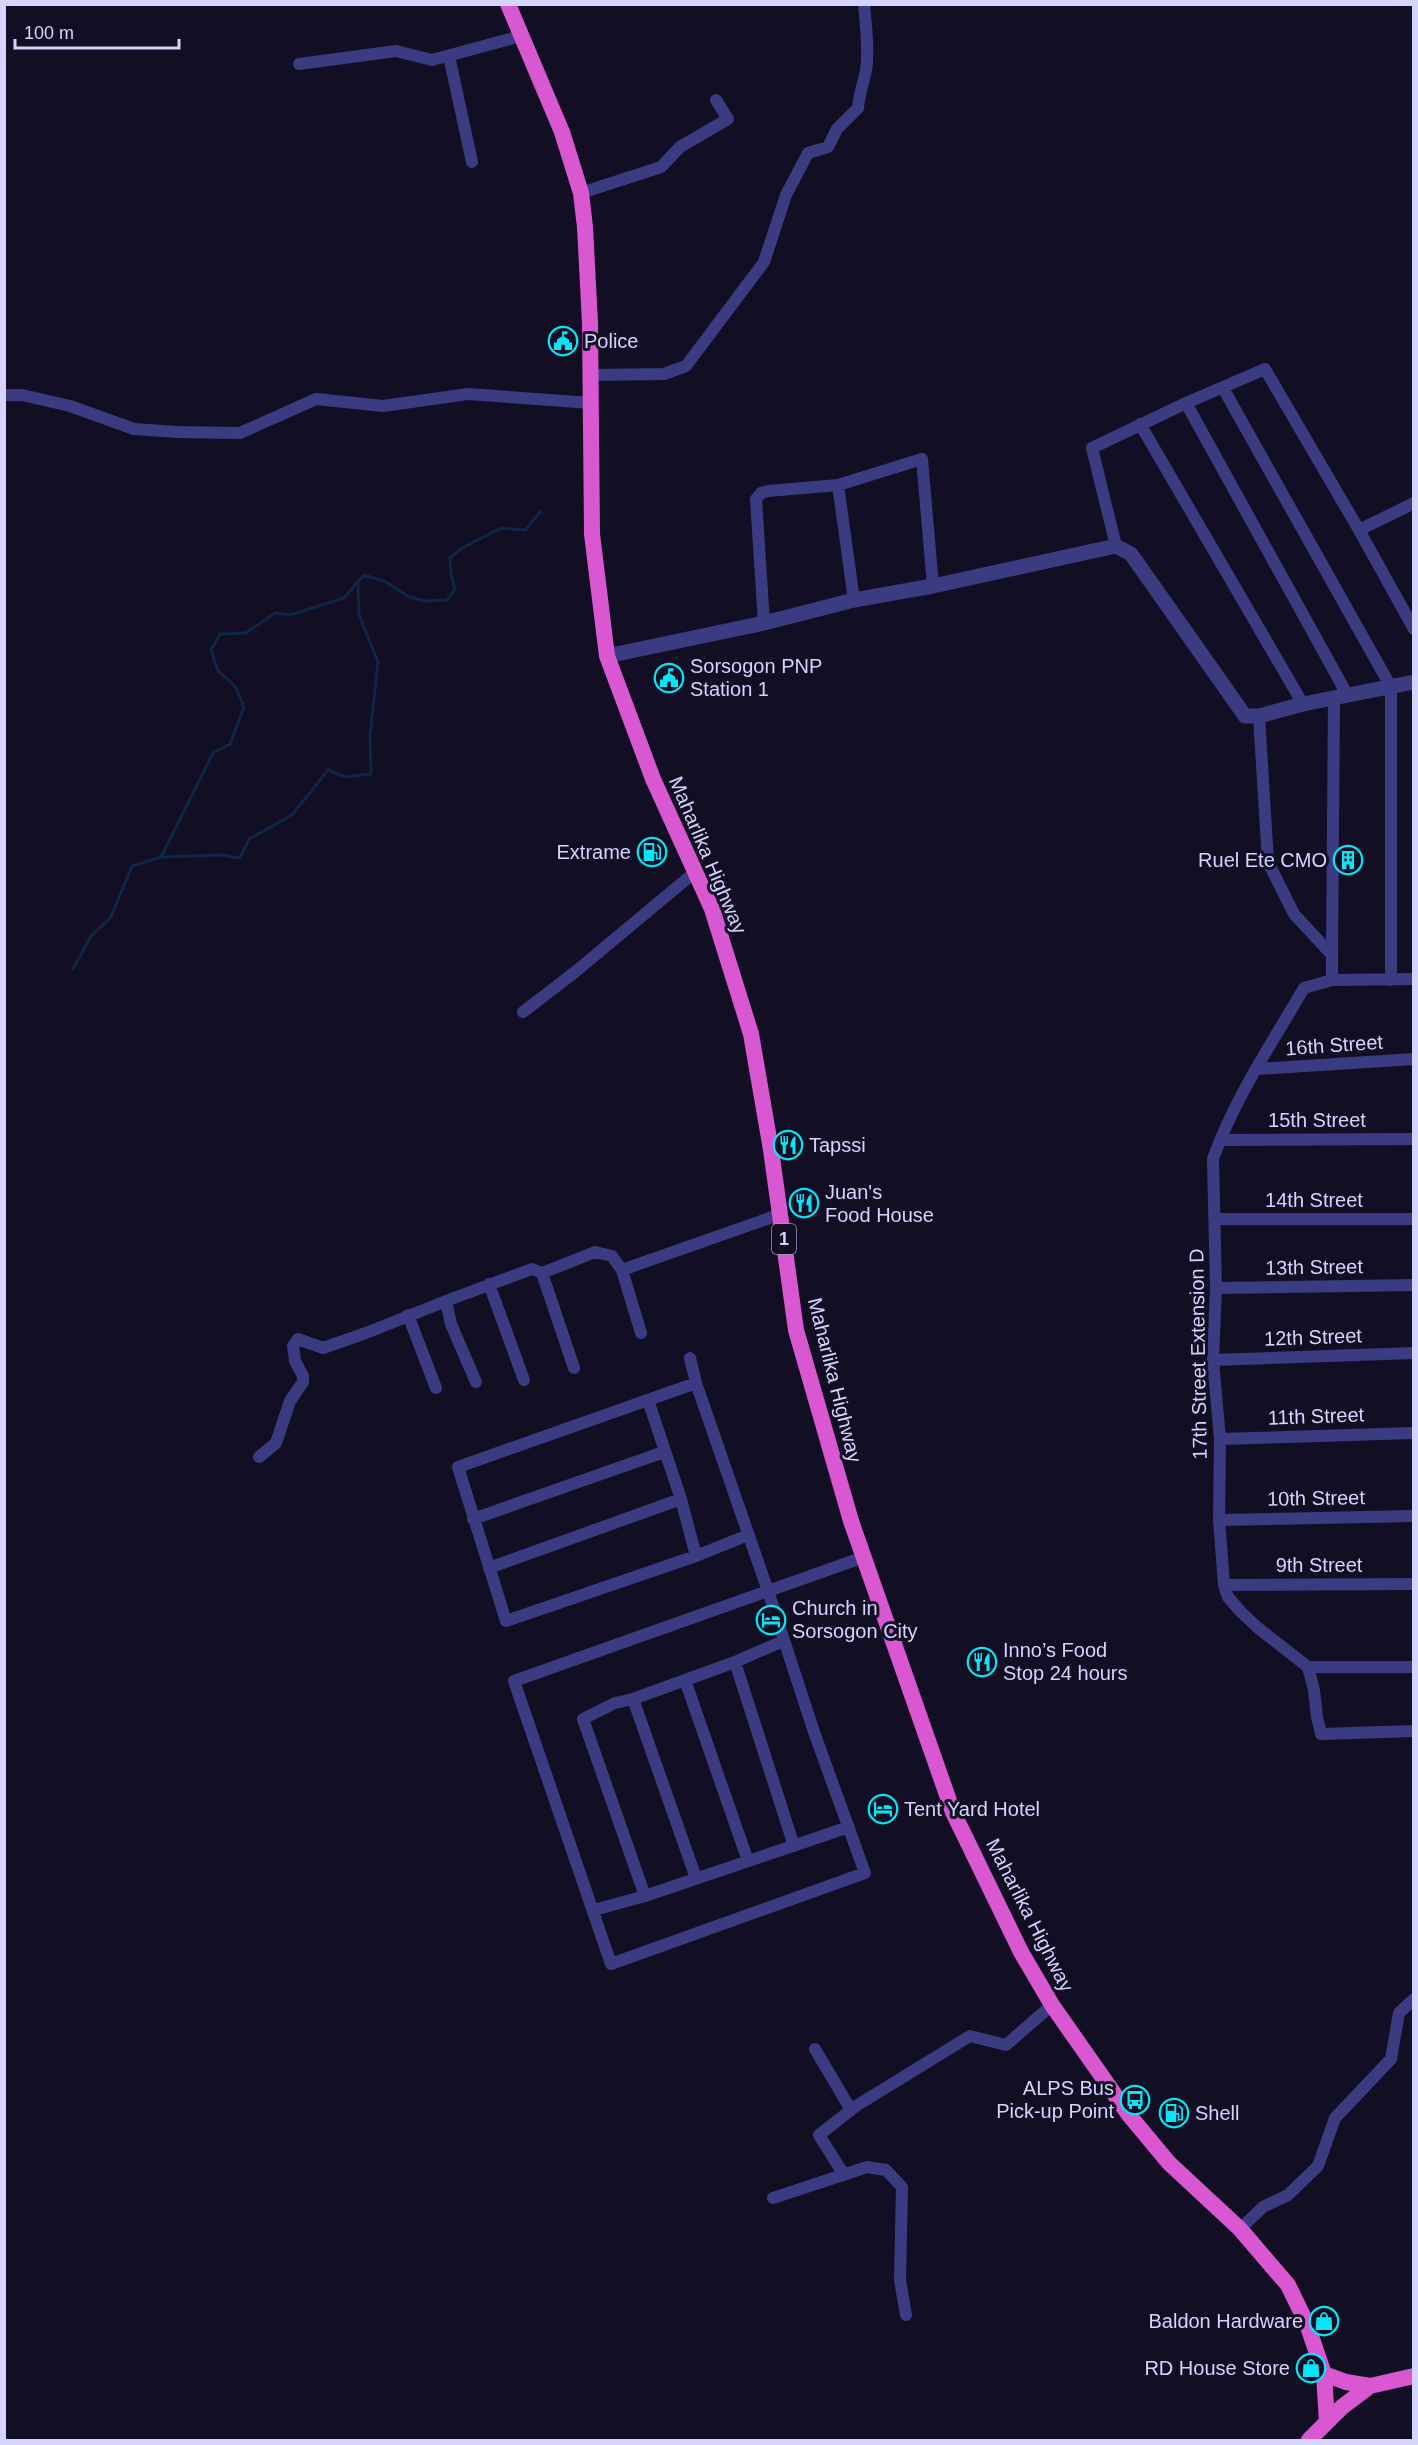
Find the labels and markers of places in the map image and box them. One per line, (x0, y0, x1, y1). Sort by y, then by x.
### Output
public building icon: Police (547, 325, 579, 357)
place label: Police (584, 330, 638, 352)
place label: Sorsogon PNP Station 1 (690, 655, 822, 700)
public building icon: Sorsogon PNP Station 1 (653, 662, 685, 694)
fuel station icon: Extrame (636, 836, 668, 868)
place label: Extrame (557, 841, 631, 863)
building icon: Ruel Ete CMO (1332, 844, 1364, 876)
place label: Ruel Ete CMO (1198, 849, 1327, 871)
restaurant icon: Tapssi (772, 1129, 804, 1161)
place label: Tapssi (809, 1134, 866, 1156)
place label: Juan's Food House (825, 1181, 934, 1226)
restaurant icon: Juan's Food House (788, 1187, 820, 1219)
place label: Church in Sorsogon City (792, 1597, 918, 1642)
hotel icon: Church in Sorsogon City (755, 1604, 787, 1636)
place label: Inno’s Food Stop 24 hours (1003, 1639, 1128, 1684)
restaurant icon: Inno’s Food Stop 24 hours (966, 1646, 998, 1678)
hotel icon: Tent Yard Hotel (867, 1793, 899, 1825)
place label: Tent Yard Hotel (904, 1798, 1040, 1820)
place label: ALPS Bus Pick-up Point (996, 2077, 1114, 2122)
bus stop icon: ALPS Bus Pick-up Point (1119, 2084, 1151, 2116)
fuel station icon: Shell (1158, 2097, 1190, 2129)
place label: Shell (1195, 2102, 1239, 2124)
shop icon: Baldon Hardware (1308, 2305, 1340, 2337)
place label: Baldon Hardware (1148, 2310, 1303, 2332)
shop icon: RD House Store (1295, 2352, 1327, 2384)
place label: RD House Store (1144, 2357, 1290, 2379)

